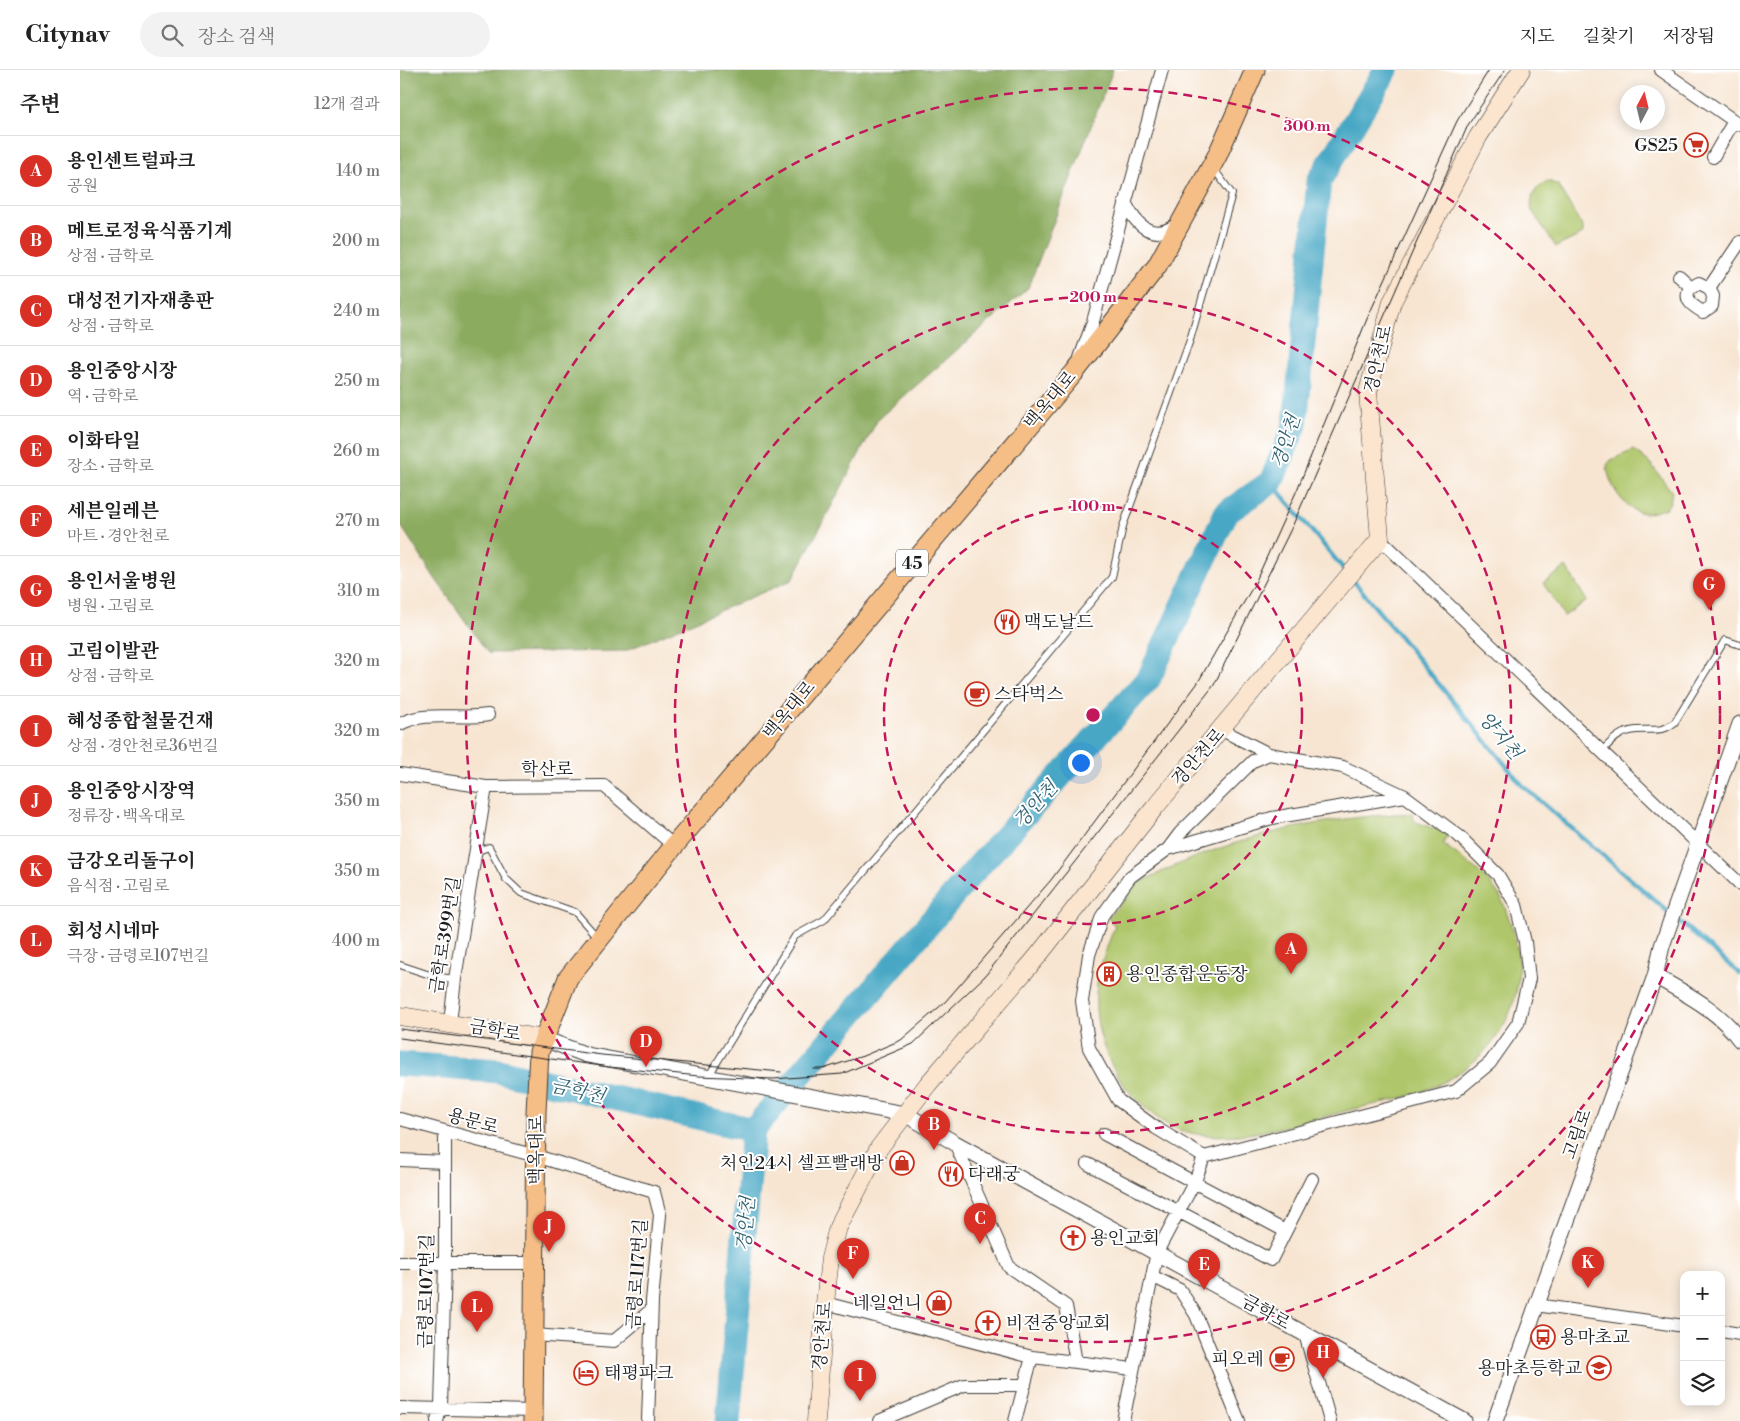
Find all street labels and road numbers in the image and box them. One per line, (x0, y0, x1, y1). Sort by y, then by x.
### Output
street label: 경안천로 (1359, 323, 1398, 396)
street label: 백옥대로 (1019, 366, 1082, 434)
road number: 45 (896, 549, 928, 576)
street label: 백옥대로 (758, 676, 821, 744)
street label: 경안천로 (1167, 724, 1230, 791)
street label: 학산로 (521, 758, 573, 781)
street label: 금학로399번길 (425, 875, 466, 995)
street label: 금학로 (467, 1015, 523, 1046)
street label: 용문로 (445, 1104, 501, 1139)
street label: 고림로 (1558, 1106, 1597, 1163)
street label: 백옥대로 (525, 1115, 548, 1185)
street label: 금령로117번길 (622, 1218, 653, 1330)
street label: 금령로107번길 (414, 1233, 439, 1349)
street label: 금학로 (1237, 1290, 1294, 1335)
street label: 경안천로 (808, 1300, 837, 1372)

